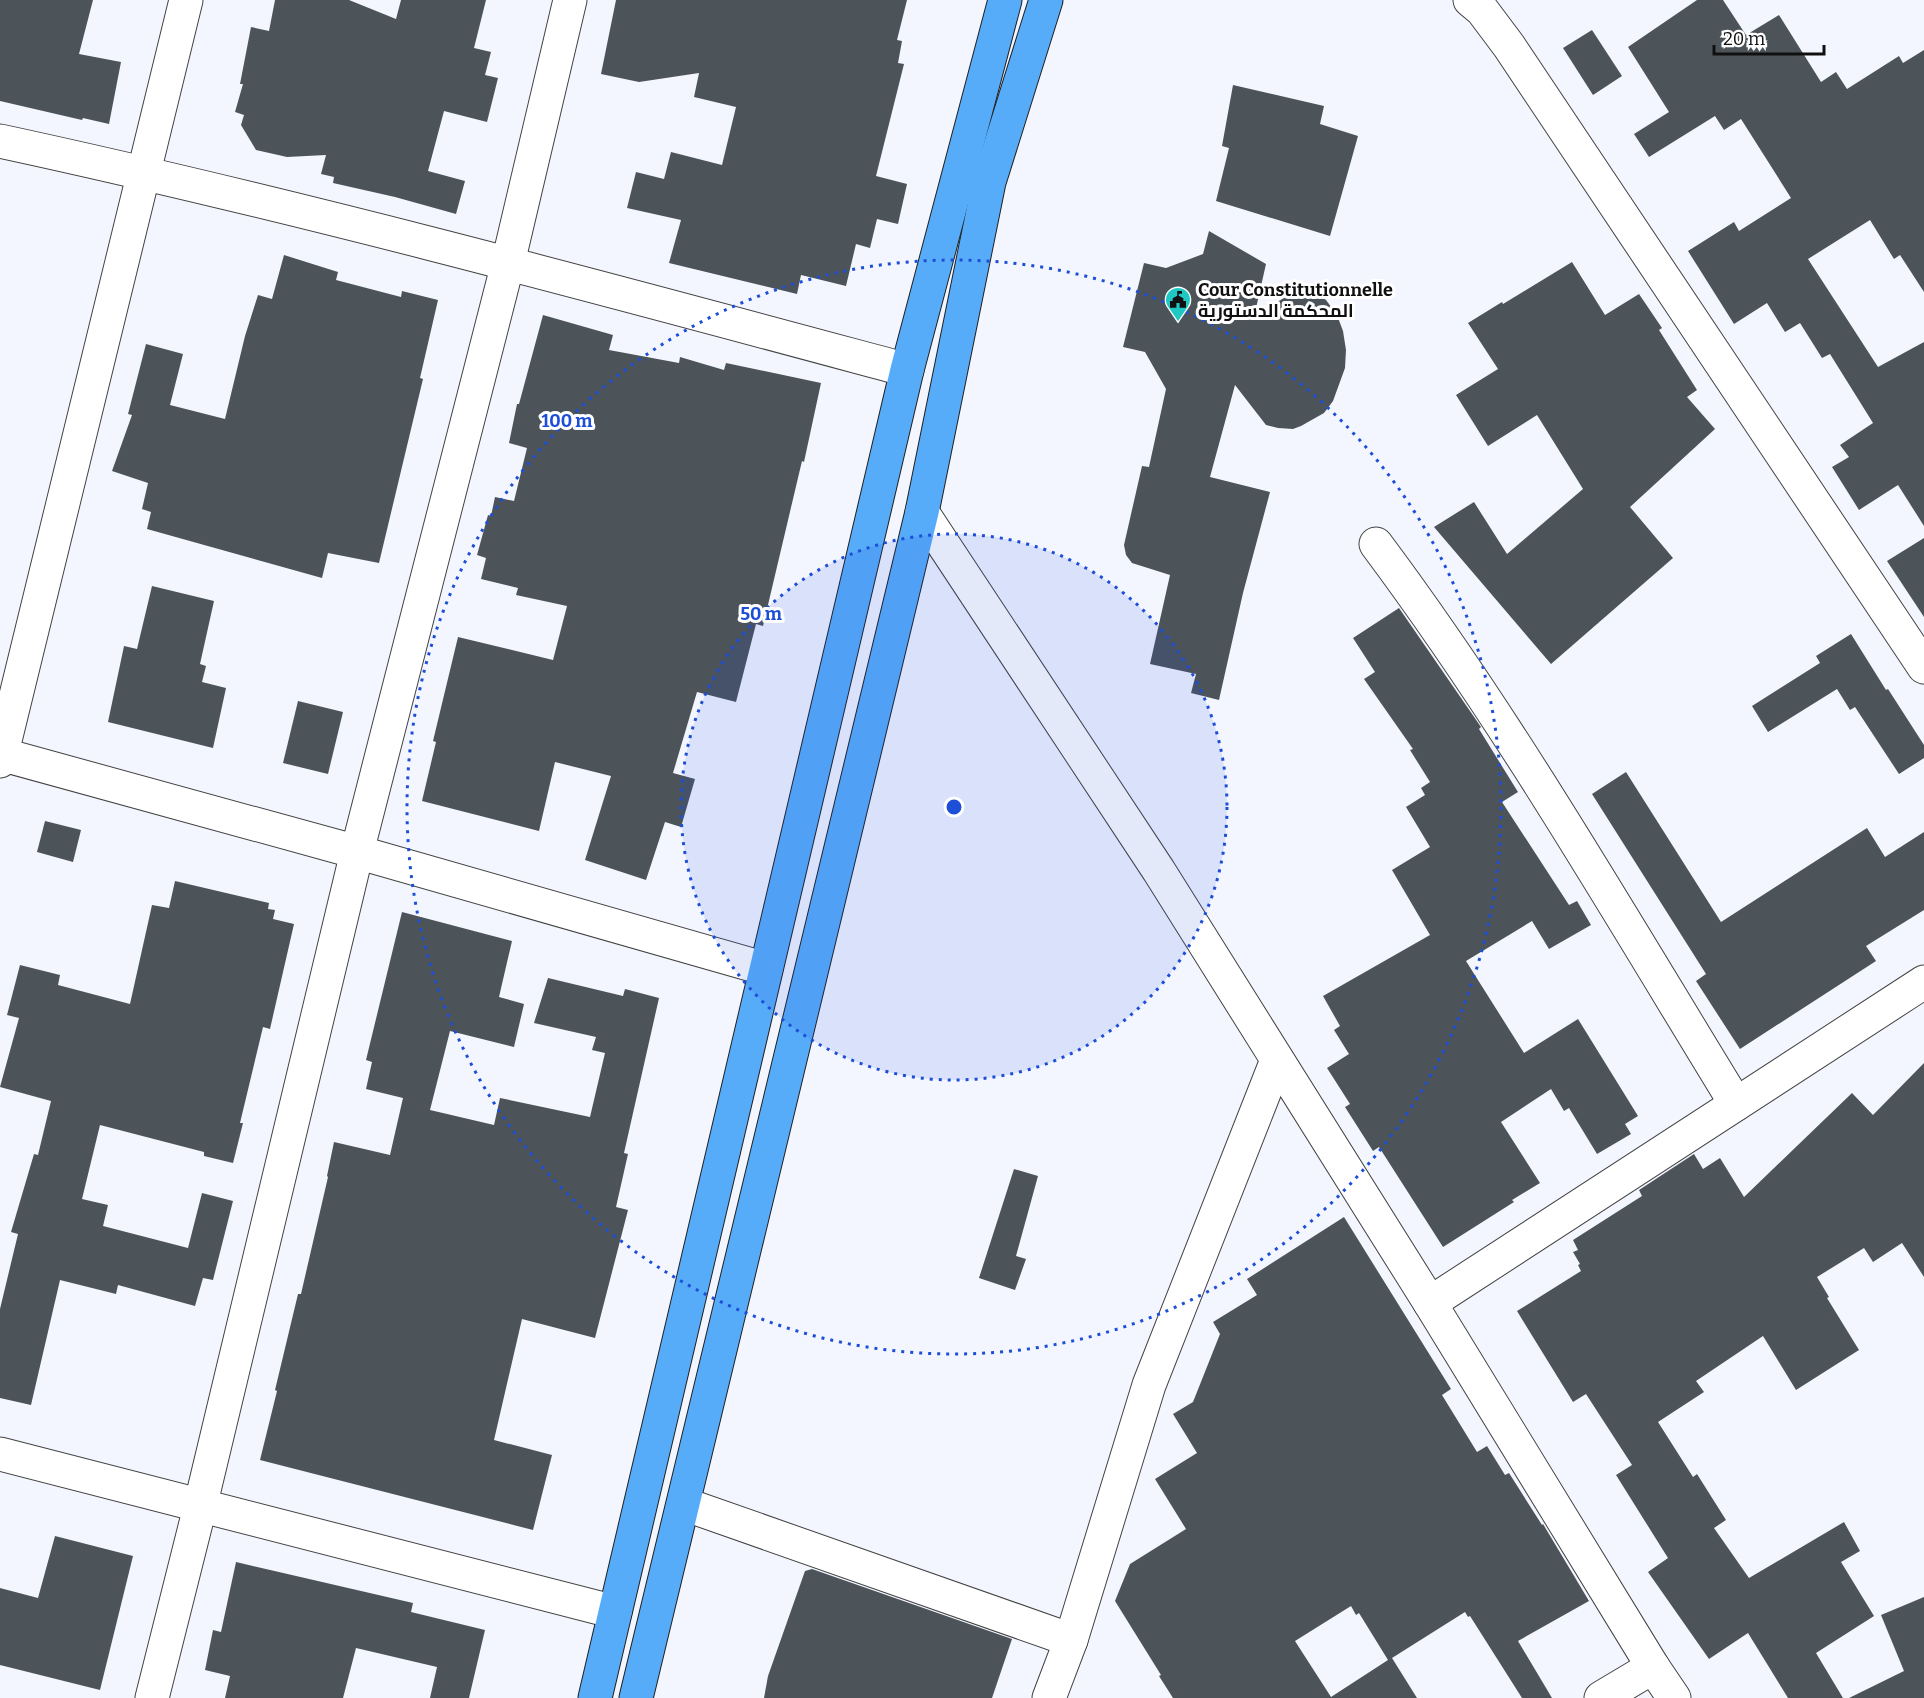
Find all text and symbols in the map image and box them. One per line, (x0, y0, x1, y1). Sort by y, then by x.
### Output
scale bar (1714, 18, 1824, 56)
text: 20 m (1723, 28, 1765, 50)
place label: Cour Constitutionnelle المحكمة الدستورية (1198, 279, 1393, 322)
public building icon: Cour Constitutionnelle المحكمة الدستورية (1163, 285, 1193, 323)
text: 100 m (541, 410, 593, 432)
text: 50 m (740, 603, 782, 625)
centre of rings (944, 797, 964, 817)

